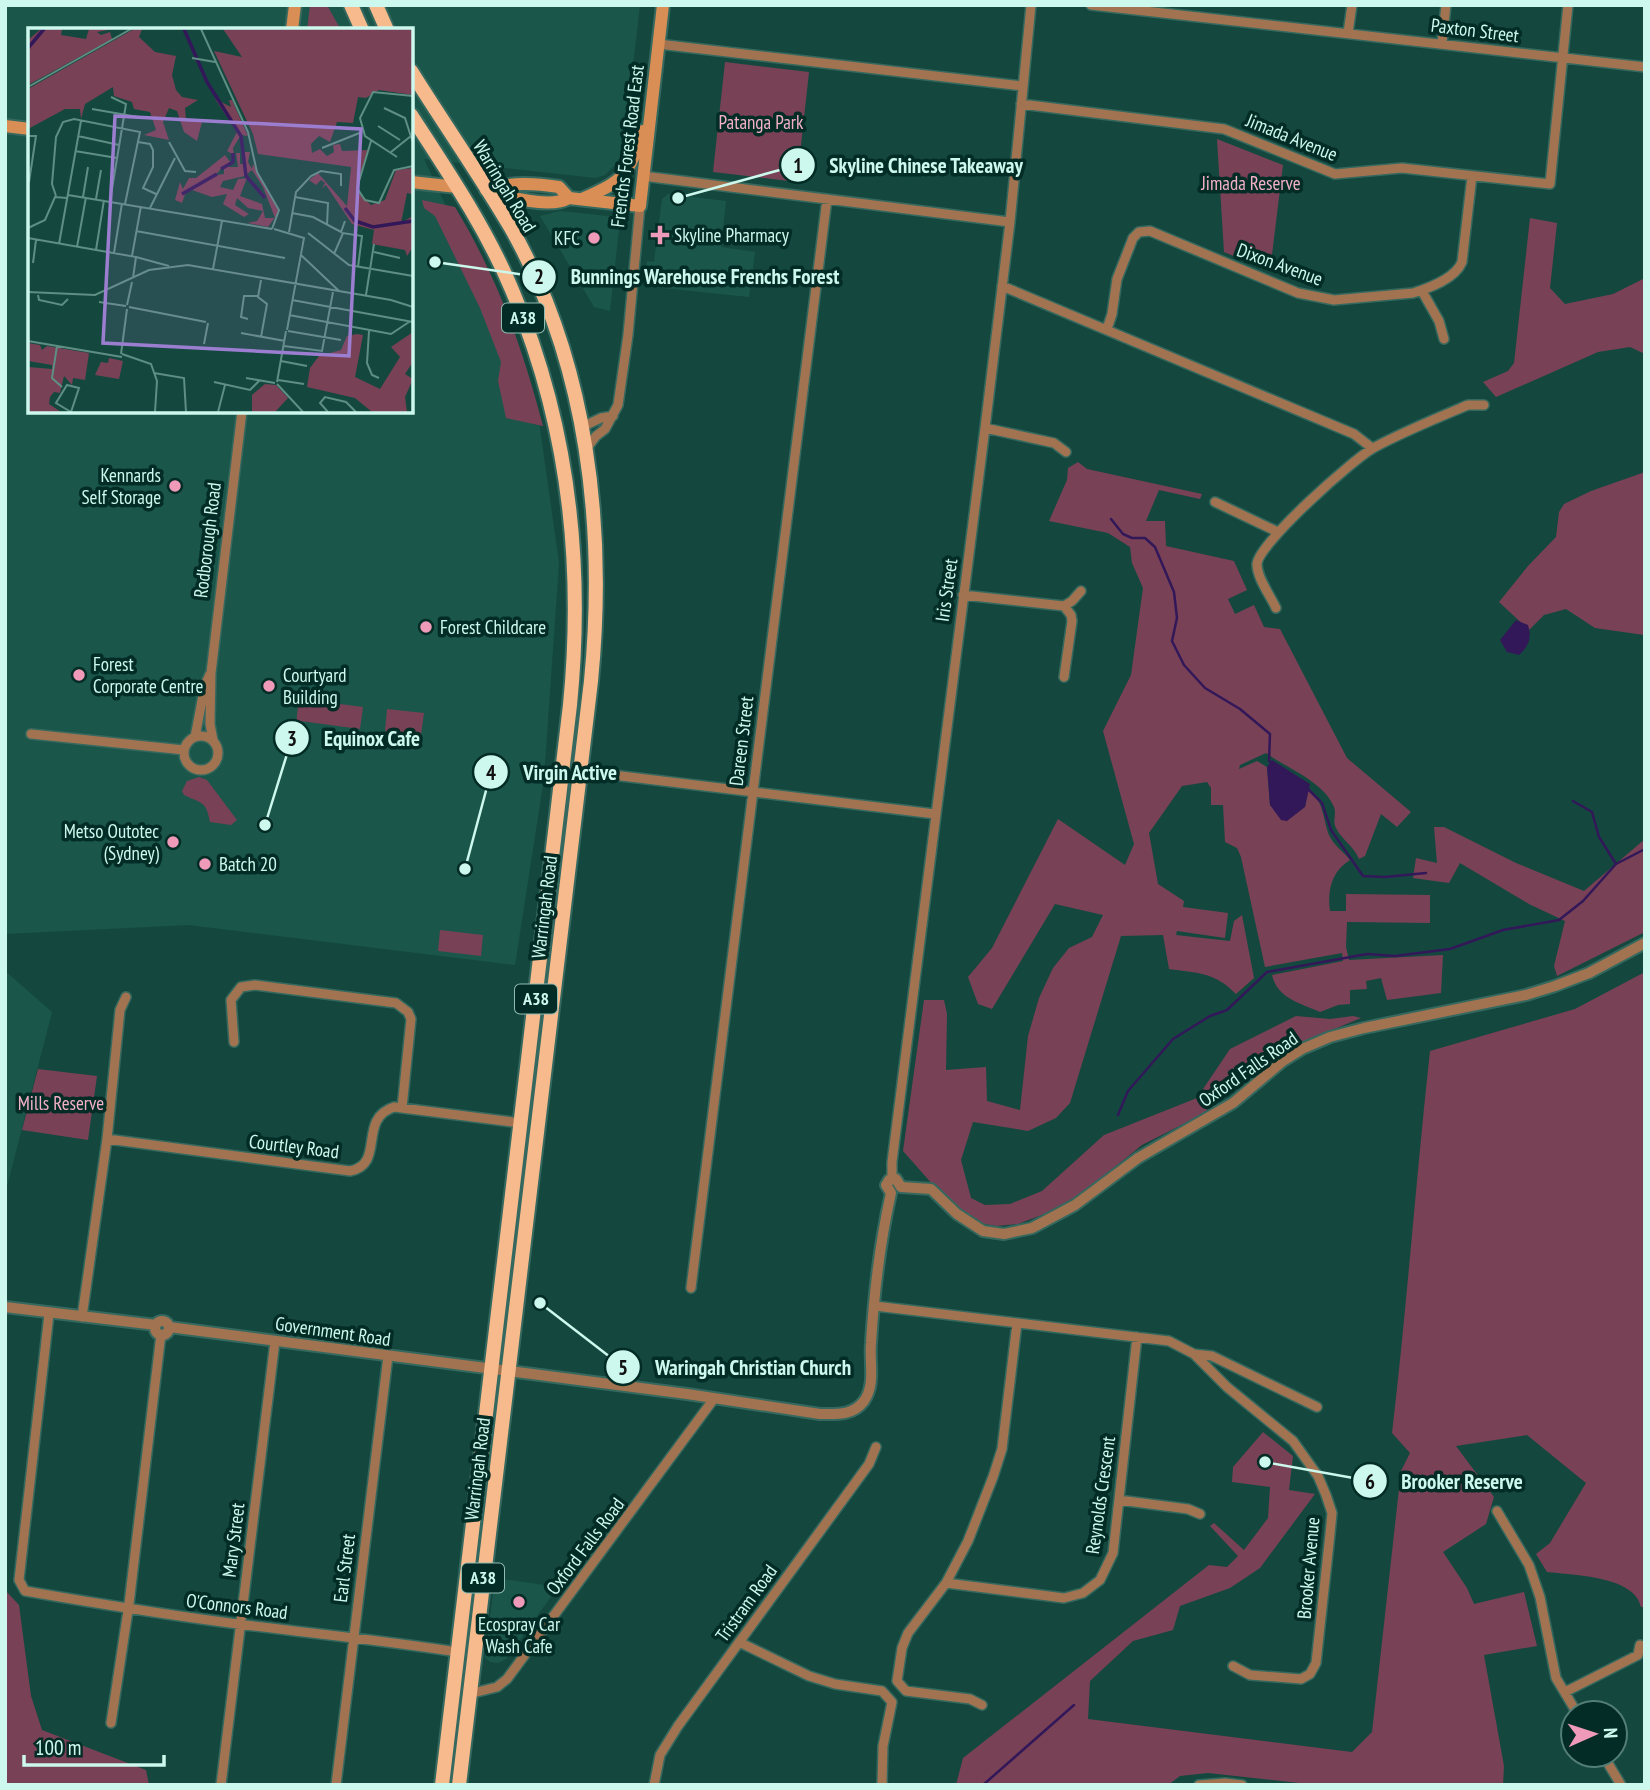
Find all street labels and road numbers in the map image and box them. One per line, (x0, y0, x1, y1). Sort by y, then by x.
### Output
street label: Paxton Street (1430, 13, 1521, 47)
street label: Frenchs Forest Road East (605, 63, 649, 229)
street label: Jimada Avenue (1242, 108, 1341, 166)
street label: Warringah Road (468, 136, 542, 236)
street label: Dixon Avenue (1234, 237, 1326, 291)
road number: A38 (502, 304, 544, 332)
street label: Rodborough Road (188, 481, 226, 599)
street label: Iris Street (930, 556, 962, 623)
street label: Dareen Street (724, 694, 758, 787)
street label: Warringah Road (526, 854, 562, 960)
road number: A38 (515, 984, 557, 1014)
street label: Oxford Falls Road (1194, 1026, 1302, 1112)
street label: Courtley Road (248, 1129, 340, 1163)
street label: Government Road (274, 1311, 392, 1351)
street label: Warringah Road (459, 1416, 495, 1522)
street label: Reynolds Crescent (1080, 1434, 1120, 1555)
street label: Oxford Falls Road (541, 1493, 629, 1599)
street label: Mary Street (217, 1501, 250, 1579)
street label: Brooker Avenue (1292, 1516, 1324, 1620)
street label: Earl Street (328, 1532, 360, 1604)
street label: Tristram Road (710, 1560, 782, 1646)
road number: A38 (462, 1563, 504, 1592)
street label: O'Connors Road (185, 1588, 289, 1624)

